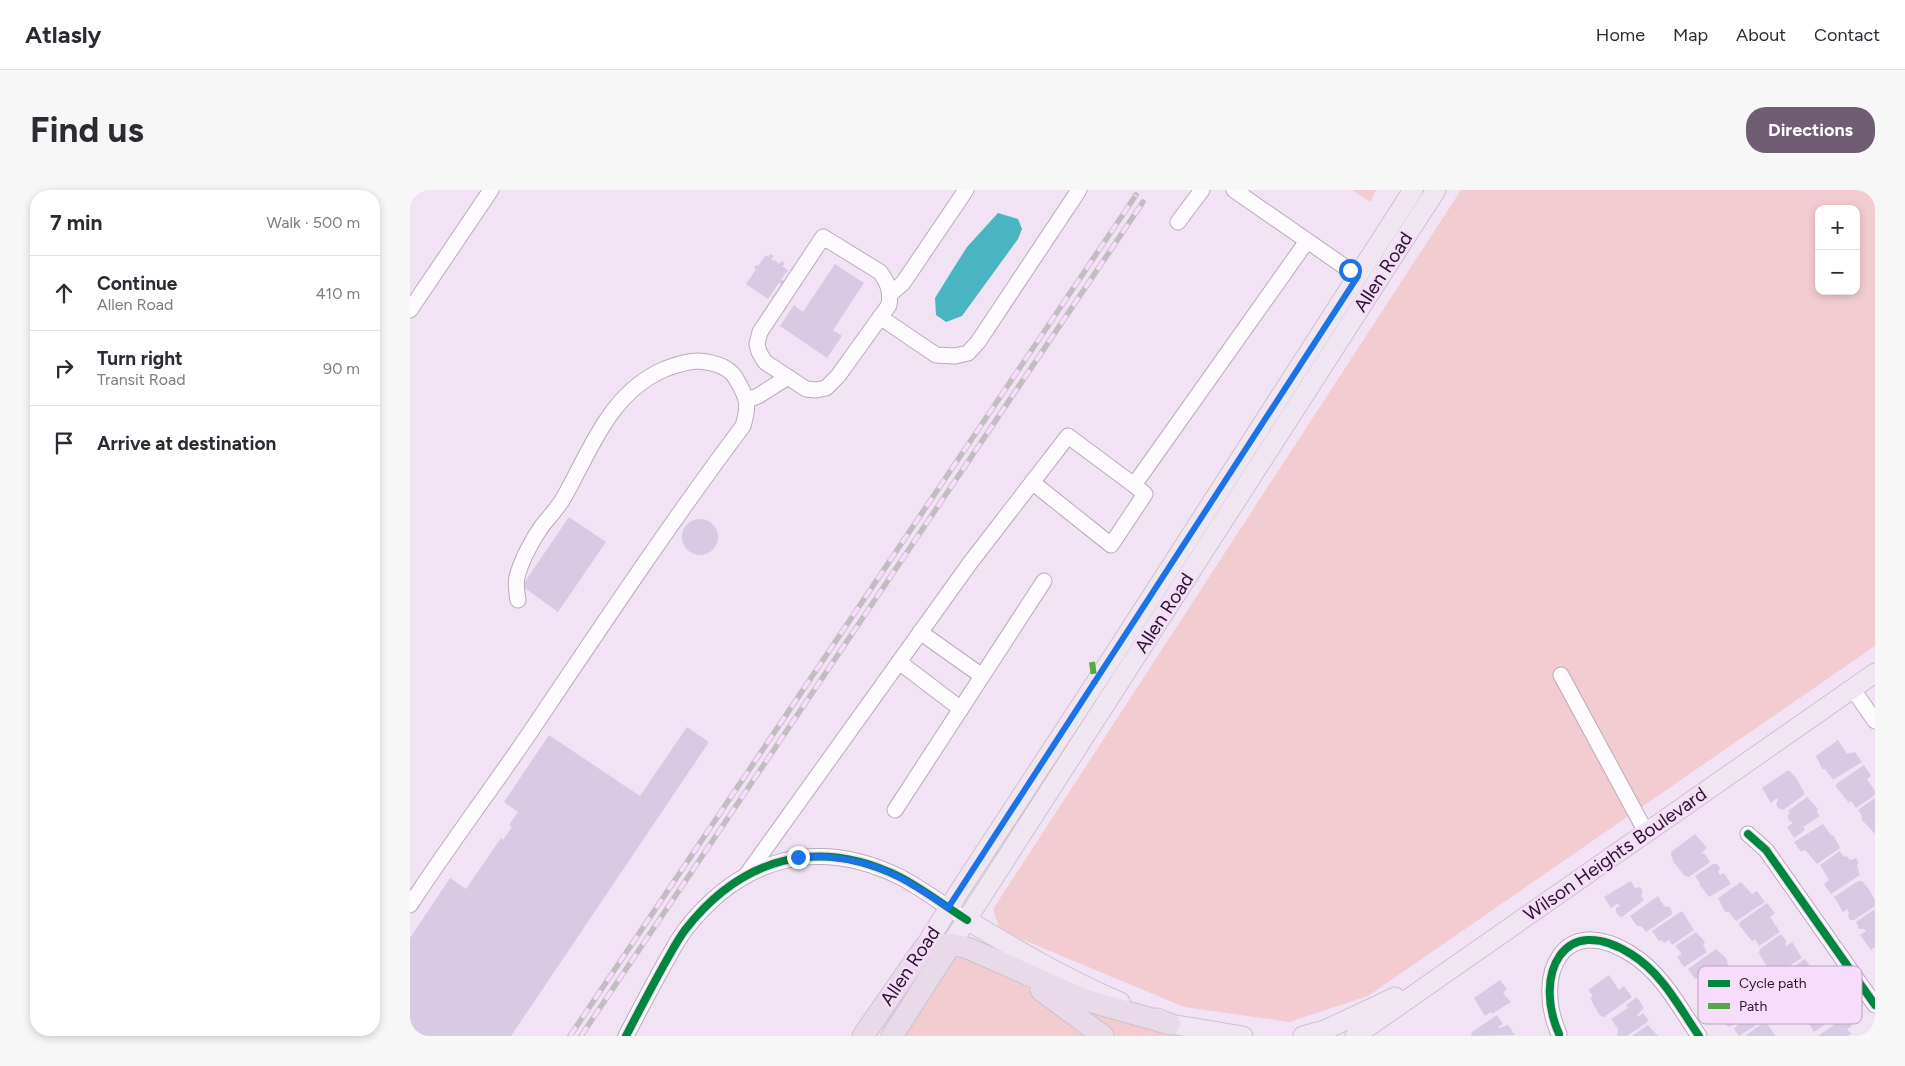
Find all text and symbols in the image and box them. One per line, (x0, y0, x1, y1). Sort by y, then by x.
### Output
text: Atlasly (25, 20, 101, 49)
text: Home (1596, 24, 1645, 46)
text: Map (1673, 24, 1708, 46)
text: About (1736, 24, 1786, 46)
text: Contact (1814, 24, 1880, 46)
button: Directions (1746, 107, 1875, 153)
text: Find us (30, 109, 144, 151)
map controls (1815, 205, 1860, 295)
button: + (1815, 205, 1860, 250)
text: 7 min (50, 210, 102, 235)
text: Walk · 500 m (267, 213, 360, 232)
street label: Allen Road (1349, 228, 1417, 316)
button: − (1815, 250, 1860, 295)
route start (1339, 259, 1362, 282)
text: Continue (97, 272, 177, 295)
icon: ahead (50, 279, 78, 307)
text: 410 m (316, 284, 360, 303)
text: Allen Road (97, 295, 173, 314)
text: Turn right (97, 347, 183, 370)
icon: right (50, 354, 78, 382)
text: 90 m (323, 359, 360, 378)
text: Transit Road (97, 370, 186, 389)
icon: arrive (50, 429, 78, 457)
text: Arrive at destination (97, 432, 276, 455)
street label: Allen Road (1130, 569, 1198, 657)
street label: Wilson Heights Boulevard (1519, 782, 1711, 926)
route end (787, 846, 810, 869)
street label: Allen Road (875, 922, 945, 1010)
legend (1698, 966, 1862, 1024)
text: Cycle path (1739, 975, 1807, 992)
text: Path (1739, 998, 1767, 1015)

